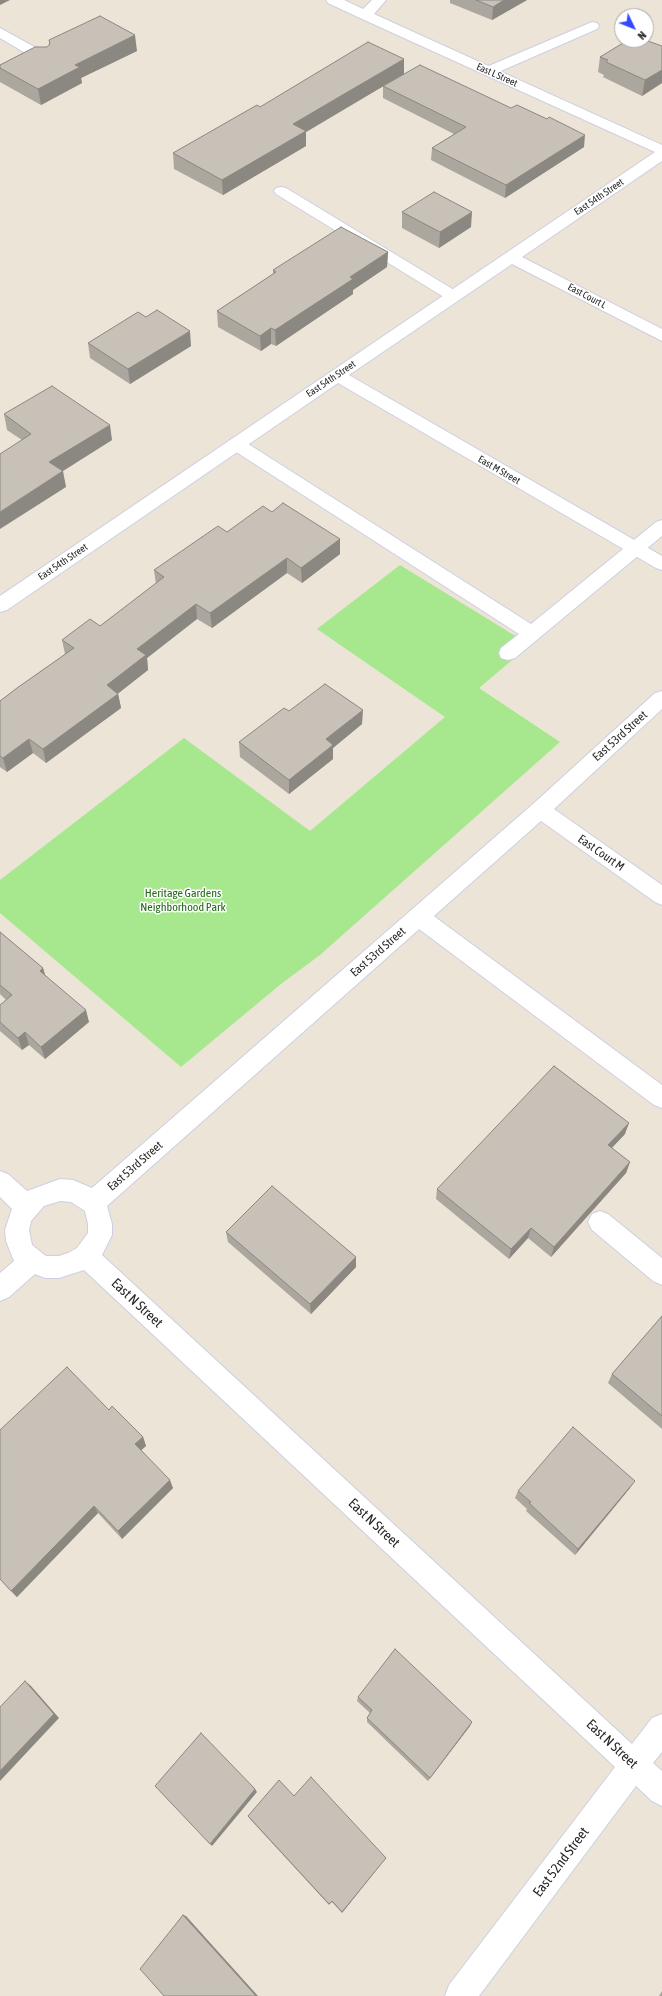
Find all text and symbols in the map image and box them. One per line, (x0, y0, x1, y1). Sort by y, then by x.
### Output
north arrow (614, 8, 654, 48)
text: N (635, 29, 649, 42)
street label: East L Street (475, 61, 519, 89)
street label: East 54th Street (572, 176, 626, 218)
street label: East Court L (566, 281, 608, 311)
street label: East 54th Street (304, 358, 358, 400)
street label: East M Street (476, 453, 522, 487)
street label: East 54th Street (36, 541, 90, 583)
street label: East 53rd Street (590, 708, 650, 764)
street label: East Court M (575, 832, 627, 874)
park label: Heritage Gardens Neighborhood Park (140, 886, 226, 914)
street label: East 53rd Street (347, 924, 409, 980)
street label: East 53rd Street (104, 1138, 166, 1194)
street label: East N Street (108, 1275, 166, 1331)
street label: East N Street (345, 1495, 403, 1551)
street label: East N Street (583, 1716, 641, 1772)
street label: East 52nd Street (529, 1824, 593, 1900)

